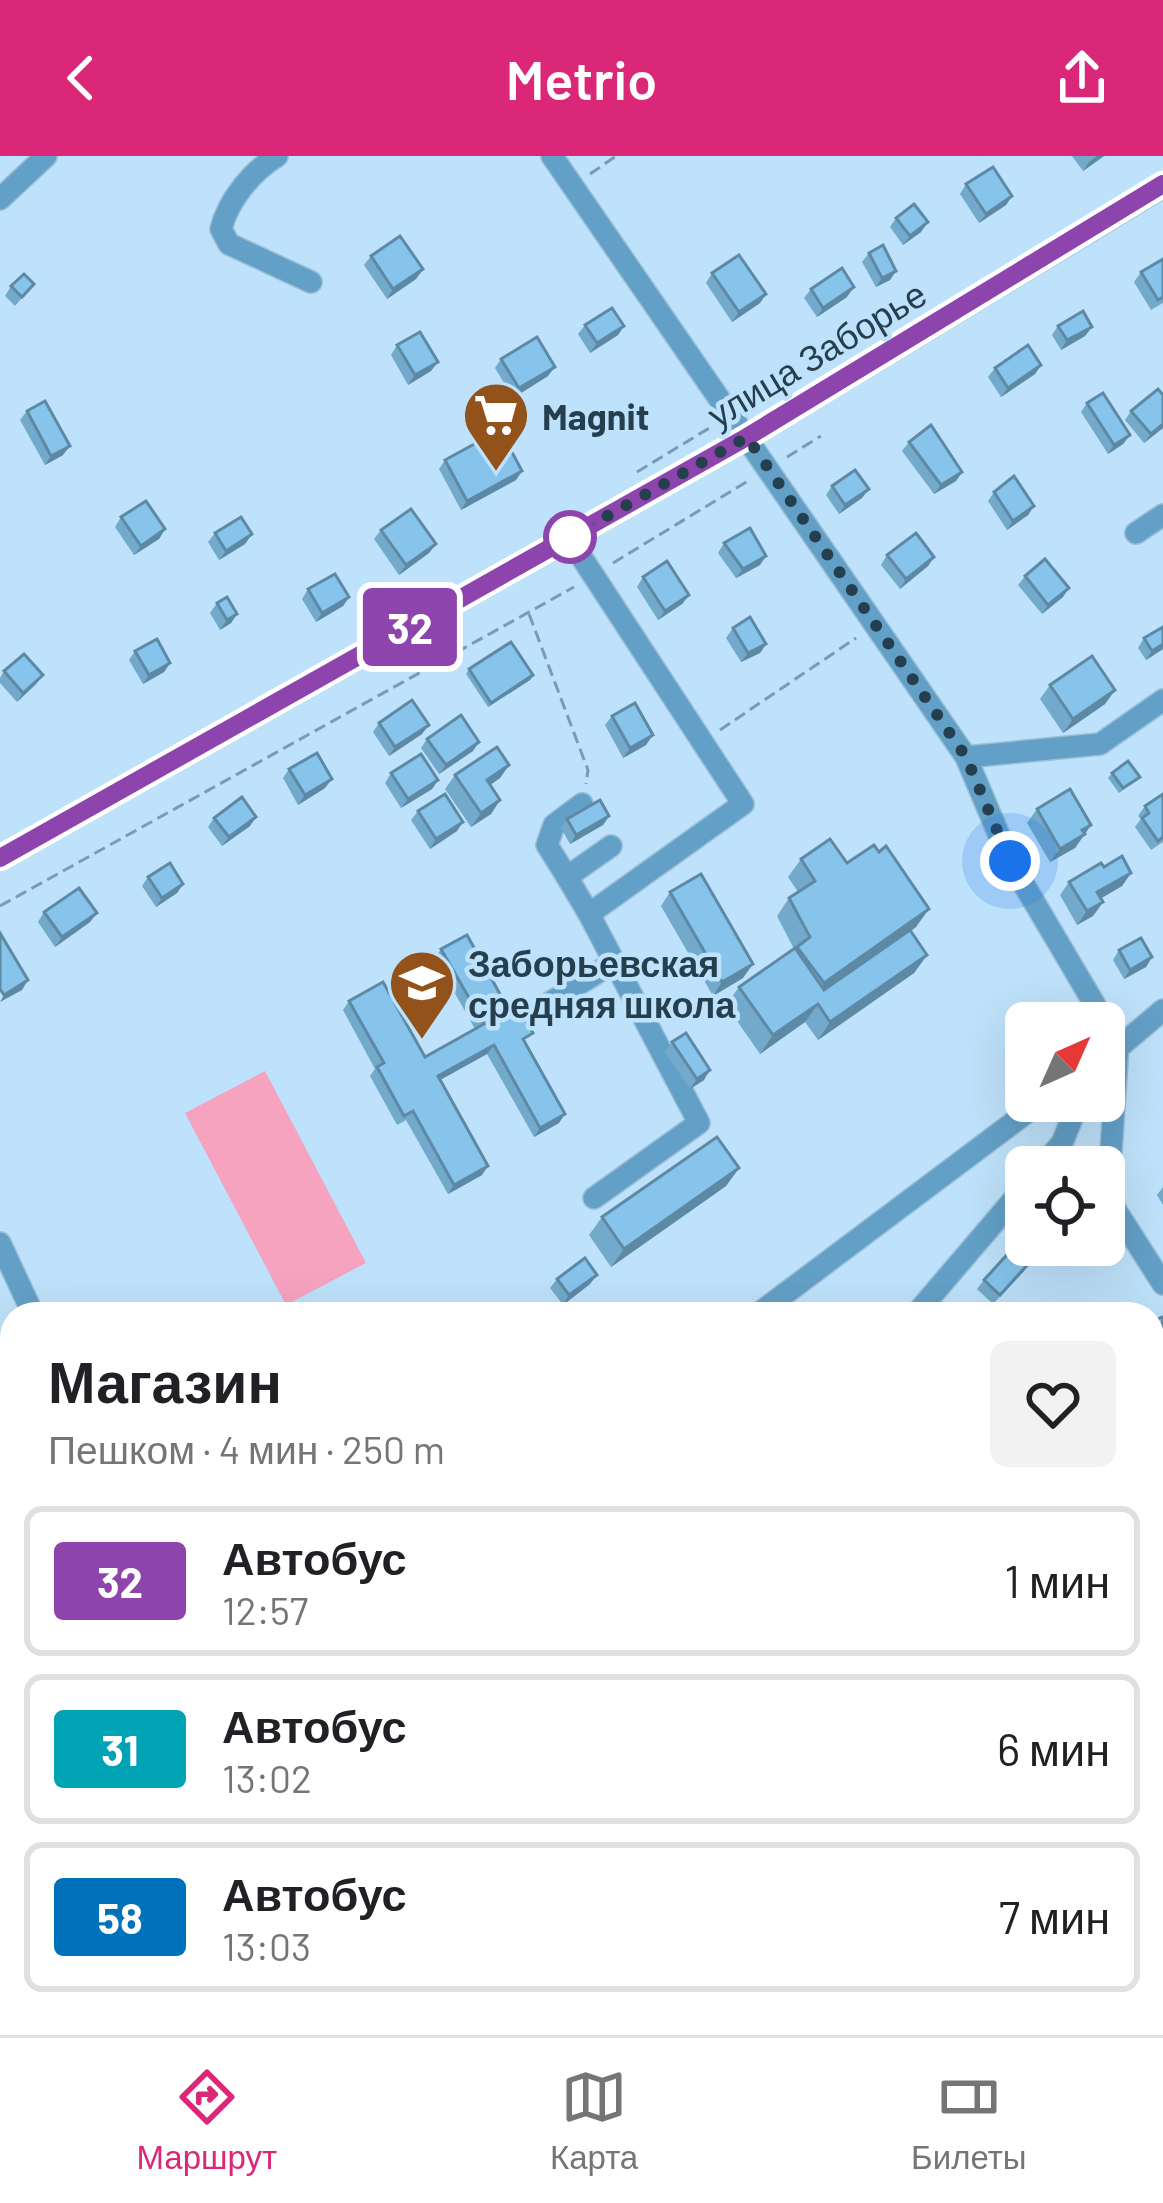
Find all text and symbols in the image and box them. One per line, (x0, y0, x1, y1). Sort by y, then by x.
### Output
icon: back (48, 45, 114, 111)
icon: share (1049, 45, 1115, 111)
text: Metrio (506, 46, 657, 111)
street label: улица Заборье (699, 271, 934, 436)
supermarket icon: Magnit (461, 380, 531, 474)
place label: Magnit (542, 394, 649, 437)
unlabelled marker (545, 512, 595, 562)
line badge: 32 (356, 588, 464, 666)
text: 32 (387, 602, 433, 652)
your location (980, 831, 1040, 891)
place label: Заборьевская средняя школа (468, 941, 736, 1026)
school or university icon: Заборьевская средняя школа (387, 948, 457, 1042)
north arrow (1005, 1002, 1125, 1122)
map controls (1005, 1002, 1125, 1266)
button: locate (1005, 1146, 1125, 1266)
button: heart (990, 1341, 1116, 1467)
text: Магазин (48, 1346, 282, 1414)
text: Пешком · 4 мин · 250 m (48, 1425, 445, 1472)
text: Автобус (222, 1530, 407, 1584)
text: 1 мин (1004, 1553, 1110, 1607)
text: 32 (97, 1556, 143, 1606)
text: 12:57 (222, 1586, 308, 1633)
text: Автобус (222, 1698, 407, 1752)
text: 6 мин (997, 1721, 1110, 1775)
text: 31 (101, 1724, 139, 1774)
text: 13:02 (222, 1754, 312, 1801)
text: Автобус (222, 1866, 407, 1920)
text: 7 мин (999, 1889, 1110, 1943)
text: 58 (97, 1892, 143, 1942)
text: 13:03 (222, 1922, 311, 1969)
tab: Маршрут (136, 2064, 277, 2177)
tab: Карта (550, 2064, 638, 2177)
tab: Билеты (911, 2064, 1027, 2177)

